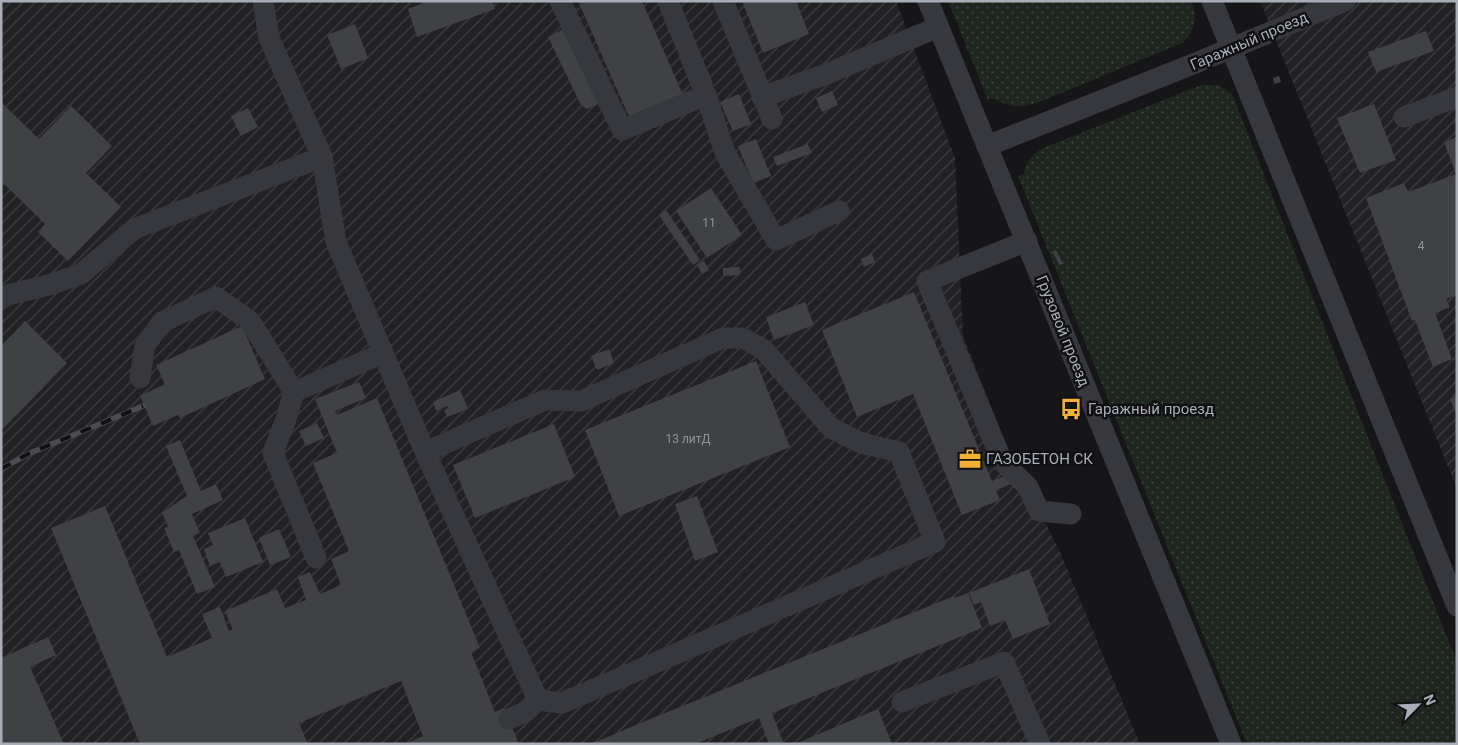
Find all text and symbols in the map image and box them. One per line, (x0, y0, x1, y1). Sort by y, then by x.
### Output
street label: Гаражный проезд (1188, 8, 1310, 74)
house number: 11 (702, 216, 716, 230)
house number: 4 (1418, 239, 1425, 253)
street label: Грузовой проезд (1033, 273, 1093, 389)
bus stop icon: Гаражный проезд (1058, 396, 1084, 422)
place label: Гаражный проезд (1088, 400, 1214, 418)
house number: 13 литД (665, 432, 711, 446)
office icon: ГАЗОБЕТОН СК (957, 446, 983, 472)
place label: ГАЗОБЕТОН СК (986, 450, 1093, 468)
north arrow (1393, 680, 1443, 730)
text: N (1421, 692, 1439, 707)

